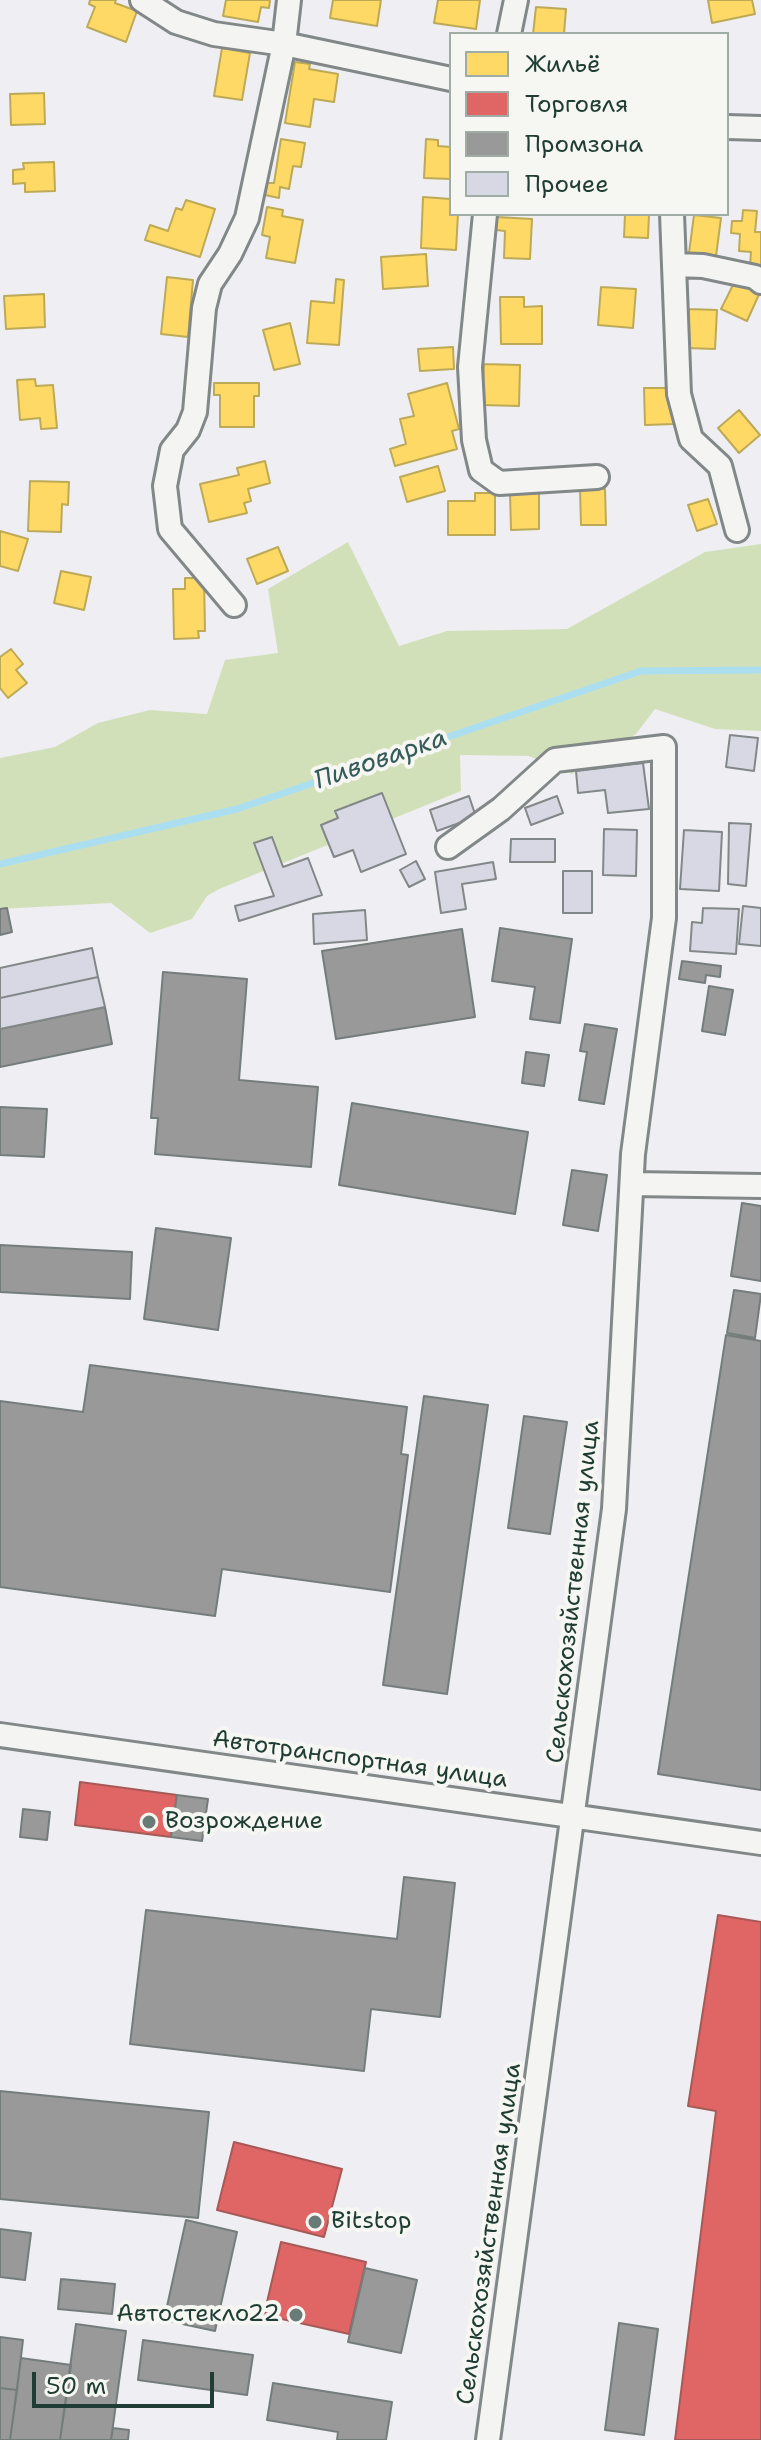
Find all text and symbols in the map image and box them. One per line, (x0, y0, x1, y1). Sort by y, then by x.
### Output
legend (449, 32, 729, 216)
text: Жильё (525, 48, 601, 80)
text: Торговля (525, 88, 628, 120)
text: Промзона (525, 128, 643, 160)
text: Прочее (525, 168, 609, 200)
water label: Пивоварка (311, 723, 451, 797)
street label: Сельскохозяйственная улица (542, 1419, 606, 1765)
street label: Автотранспортная улица (211, 1725, 509, 1795)
place label: Возрождение (165, 1808, 323, 1836)
marker: Возрождение (140, 1813, 158, 1831)
street label: Сельскохозяйственная улица (452, 2061, 528, 2407)
place label: Bitstop (331, 2208, 411, 2236)
marker: Bitstop (306, 2213, 324, 2231)
place label: Автостекло22 (116, 2301, 280, 2329)
marker: Автостекло22 (287, 2306, 305, 2324)
scale bar (36, 2356, 218, 2406)
text: 50 m (46, 2370, 106, 2402)

